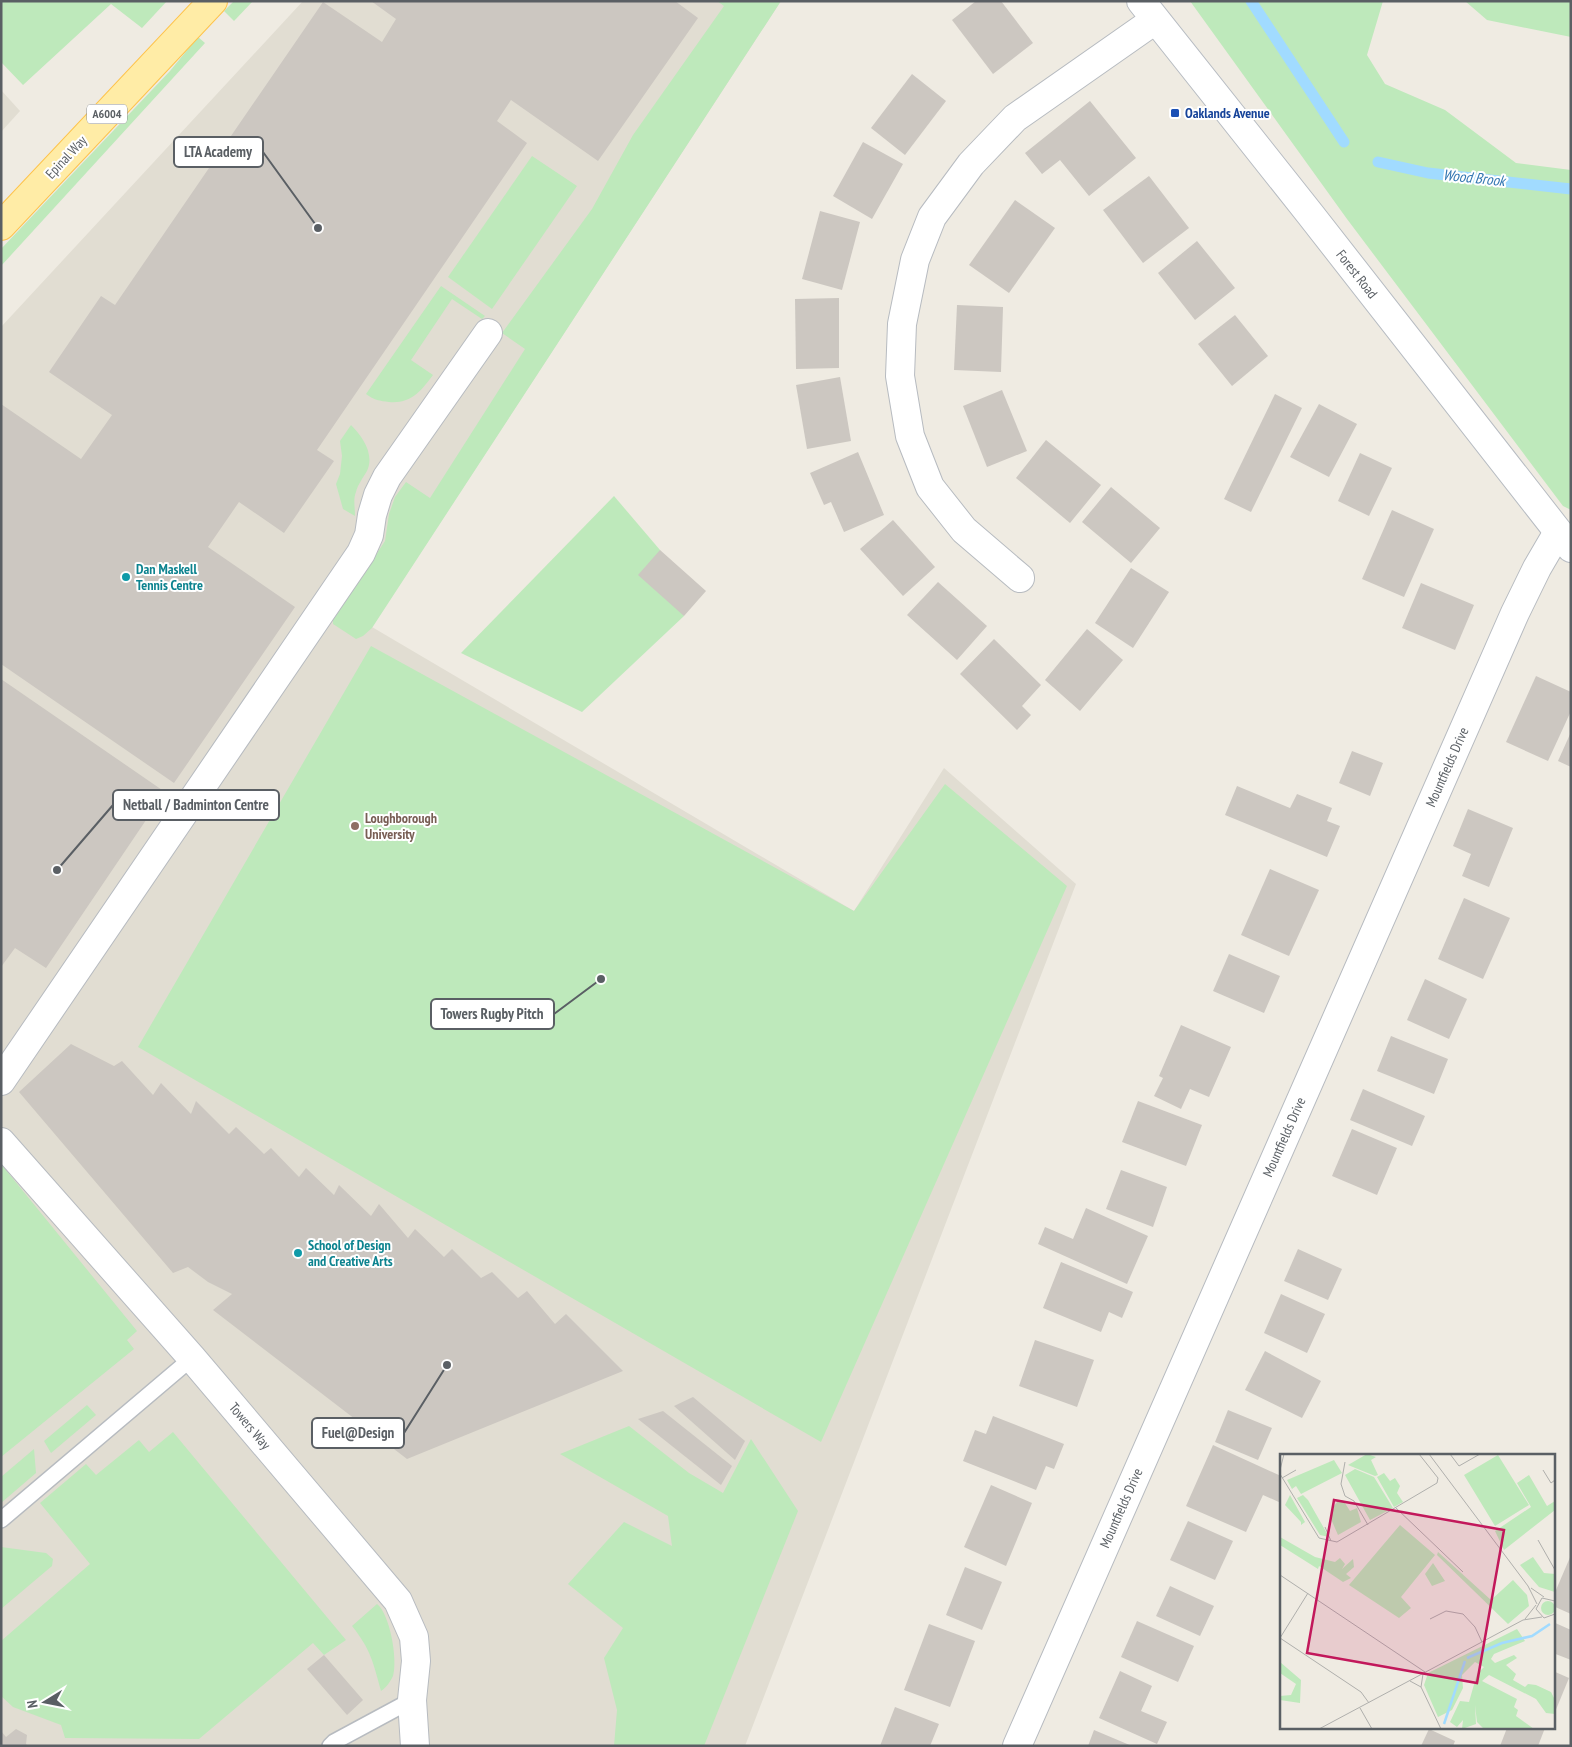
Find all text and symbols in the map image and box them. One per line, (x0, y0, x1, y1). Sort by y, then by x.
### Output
place label: Oaklands Avenue (1185, 104, 1270, 122)
road number: A6004 (87, 105, 127, 124)
marker: Oaklands Avenue (1169, 107, 1181, 119)
street label: Epinal Way (41, 131, 91, 182)
callout: LTA Academy (174, 137, 263, 167)
text: LTA Academy (184, 142, 253, 161)
water label: Wood Brook (1442, 165, 1508, 190)
street label: Forest Road (1332, 246, 1382, 302)
place label: Dan Maskell Tennis Centre (136, 560, 203, 594)
marker: Dan Maskell Tennis Centre (120, 571, 132, 583)
street label: Mountfields Drive (1421, 724, 1473, 810)
callout: Netball / Badminton Centre (113, 790, 279, 820)
text: Netball / Badminton Centre (123, 795, 269, 814)
place label: Loughborough University (365, 809, 437, 843)
marker: Loughborough University (349, 820, 361, 832)
callout: Towers Rugby Pitch (431, 999, 554, 1029)
text: Towers Rugby Pitch (441, 1004, 544, 1023)
street label: Mountfields Drive (1258, 1094, 1310, 1180)
place label: School of Design and Creative Arts (308, 1236, 393, 1270)
marker: School of Design and Creative Arts (292, 1247, 304, 1259)
street label: Towers Way (225, 1399, 275, 1454)
callout: Fuel@Design (312, 1418, 404, 1448)
text: Fuel@Design (322, 1423, 395, 1442)
inset map (1280, 1454, 1554, 1730)
street label: Mountfields Drive (1095, 1465, 1147, 1551)
north arrow (20, 1677, 70, 1727)
text: N (23, 1699, 42, 1710)

